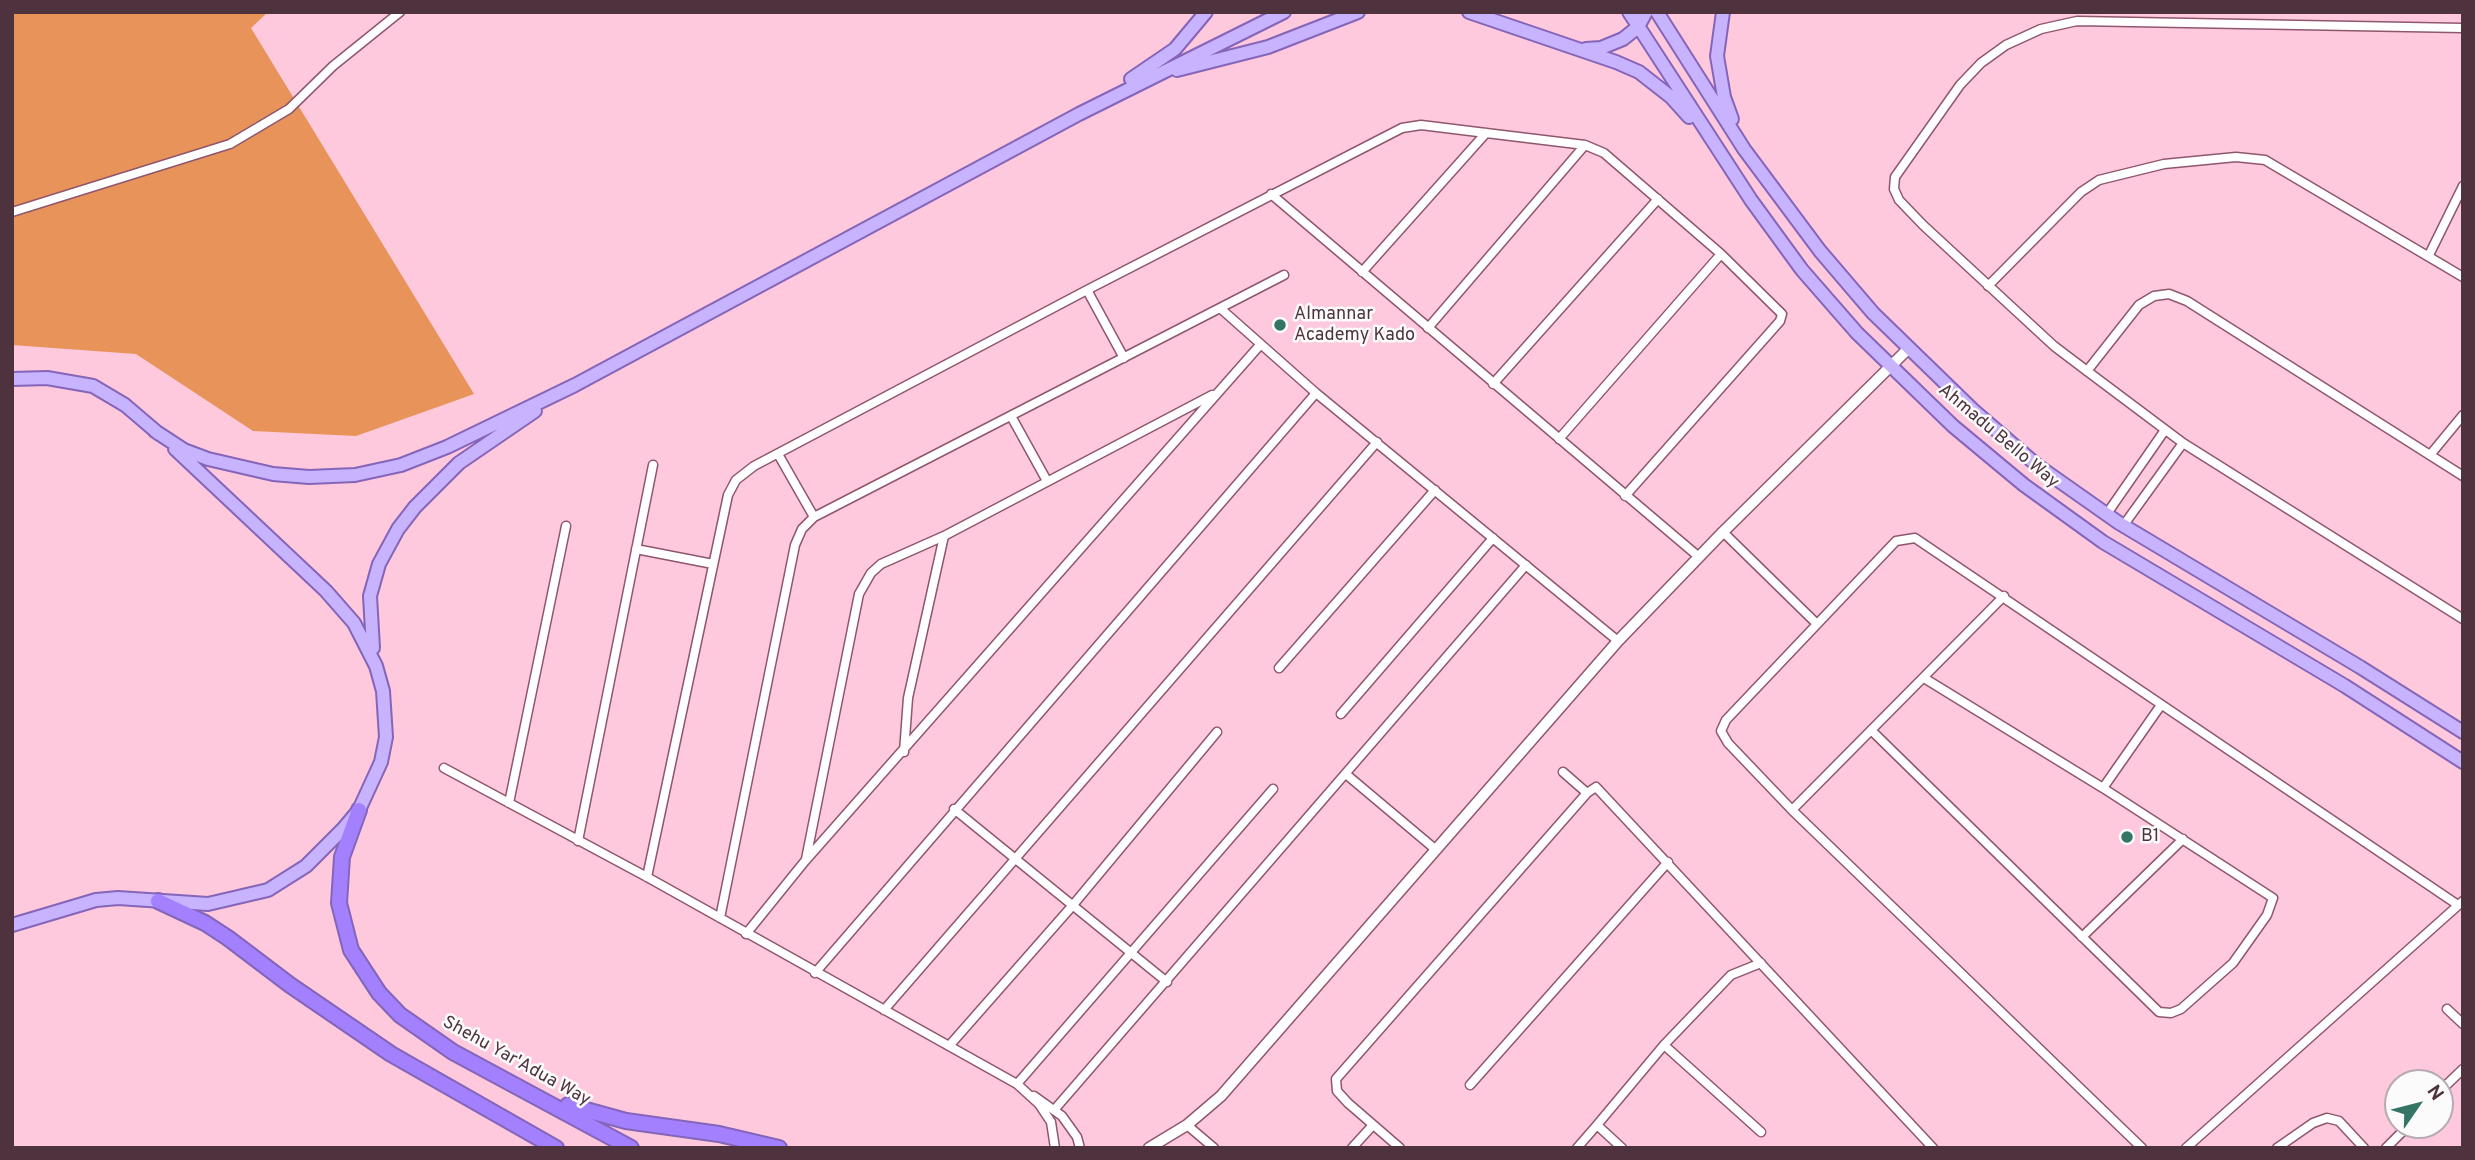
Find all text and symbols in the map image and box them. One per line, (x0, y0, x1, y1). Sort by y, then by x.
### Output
place label: Almannar Academy Kado (1294, 304, 1415, 346)
marker: Almannar Academy Kado (1272, 317, 1288, 333)
street label: Ahmadu Bello Way (1933, 380, 2063, 494)
place label: B1 (2141, 826, 2159, 848)
marker: B1 (2119, 829, 2135, 845)
street label: Shehu Yar'Adua Way (438, 1012, 594, 1112)
north arrow (2384, 1069, 2454, 1139)
text: N (2421, 1081, 2448, 1106)

